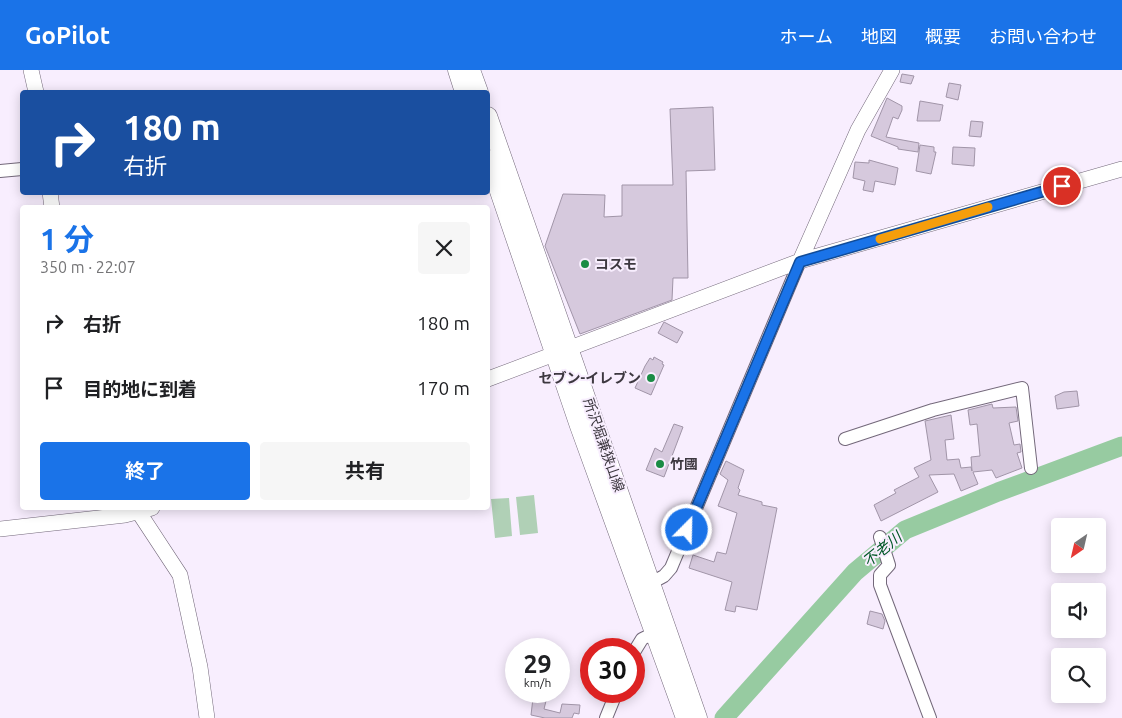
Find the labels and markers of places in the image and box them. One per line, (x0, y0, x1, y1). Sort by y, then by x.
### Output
pin (1041, 165, 1083, 207)
place label: コスモ (595, 256, 637, 272)
marker: コスモ (579, 258, 591, 270)
place label: セブン-イレブン (538, 370, 641, 386)
marker: セブン-イレブン (645, 372, 657, 384)
place label: 竹國 (670, 456, 698, 472)
marker: 竹國 (654, 458, 666, 470)

